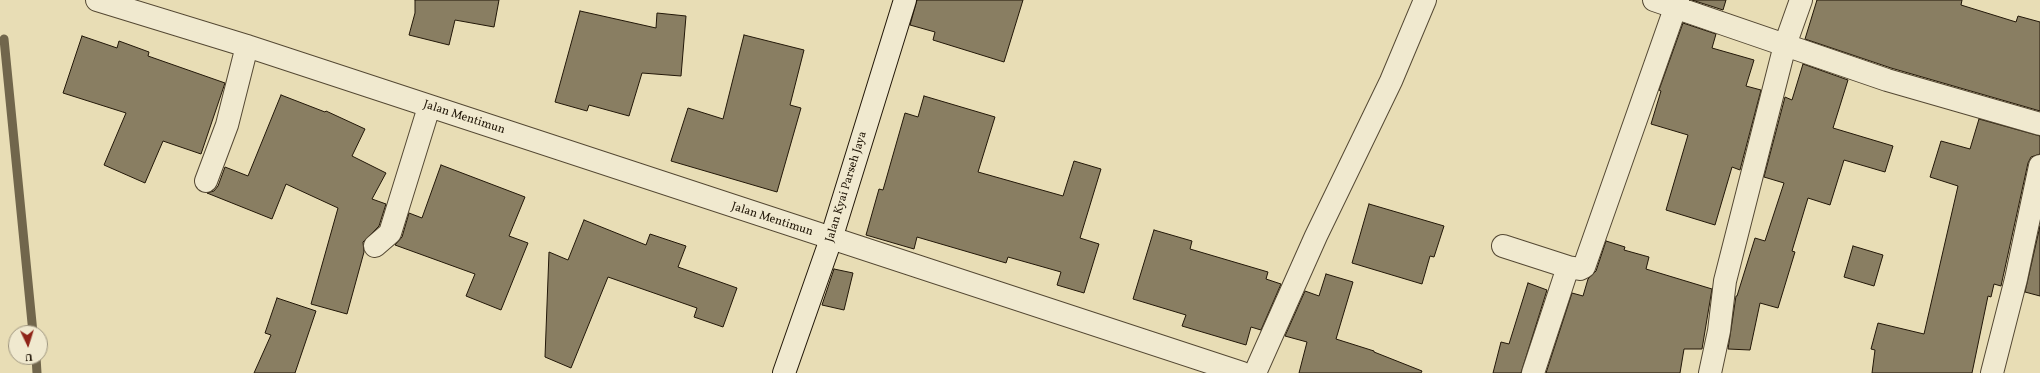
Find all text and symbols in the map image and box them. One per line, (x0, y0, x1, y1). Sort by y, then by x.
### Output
street label: Jalan Mentimun (421, 98, 507, 138)
street label: Jalan Kyai Parseh Jaya (823, 130, 871, 244)
street label: Jalan Mentimun (729, 200, 815, 240)
north arrow (8, 325, 48, 365)
text: U (25, 349, 33, 364)

